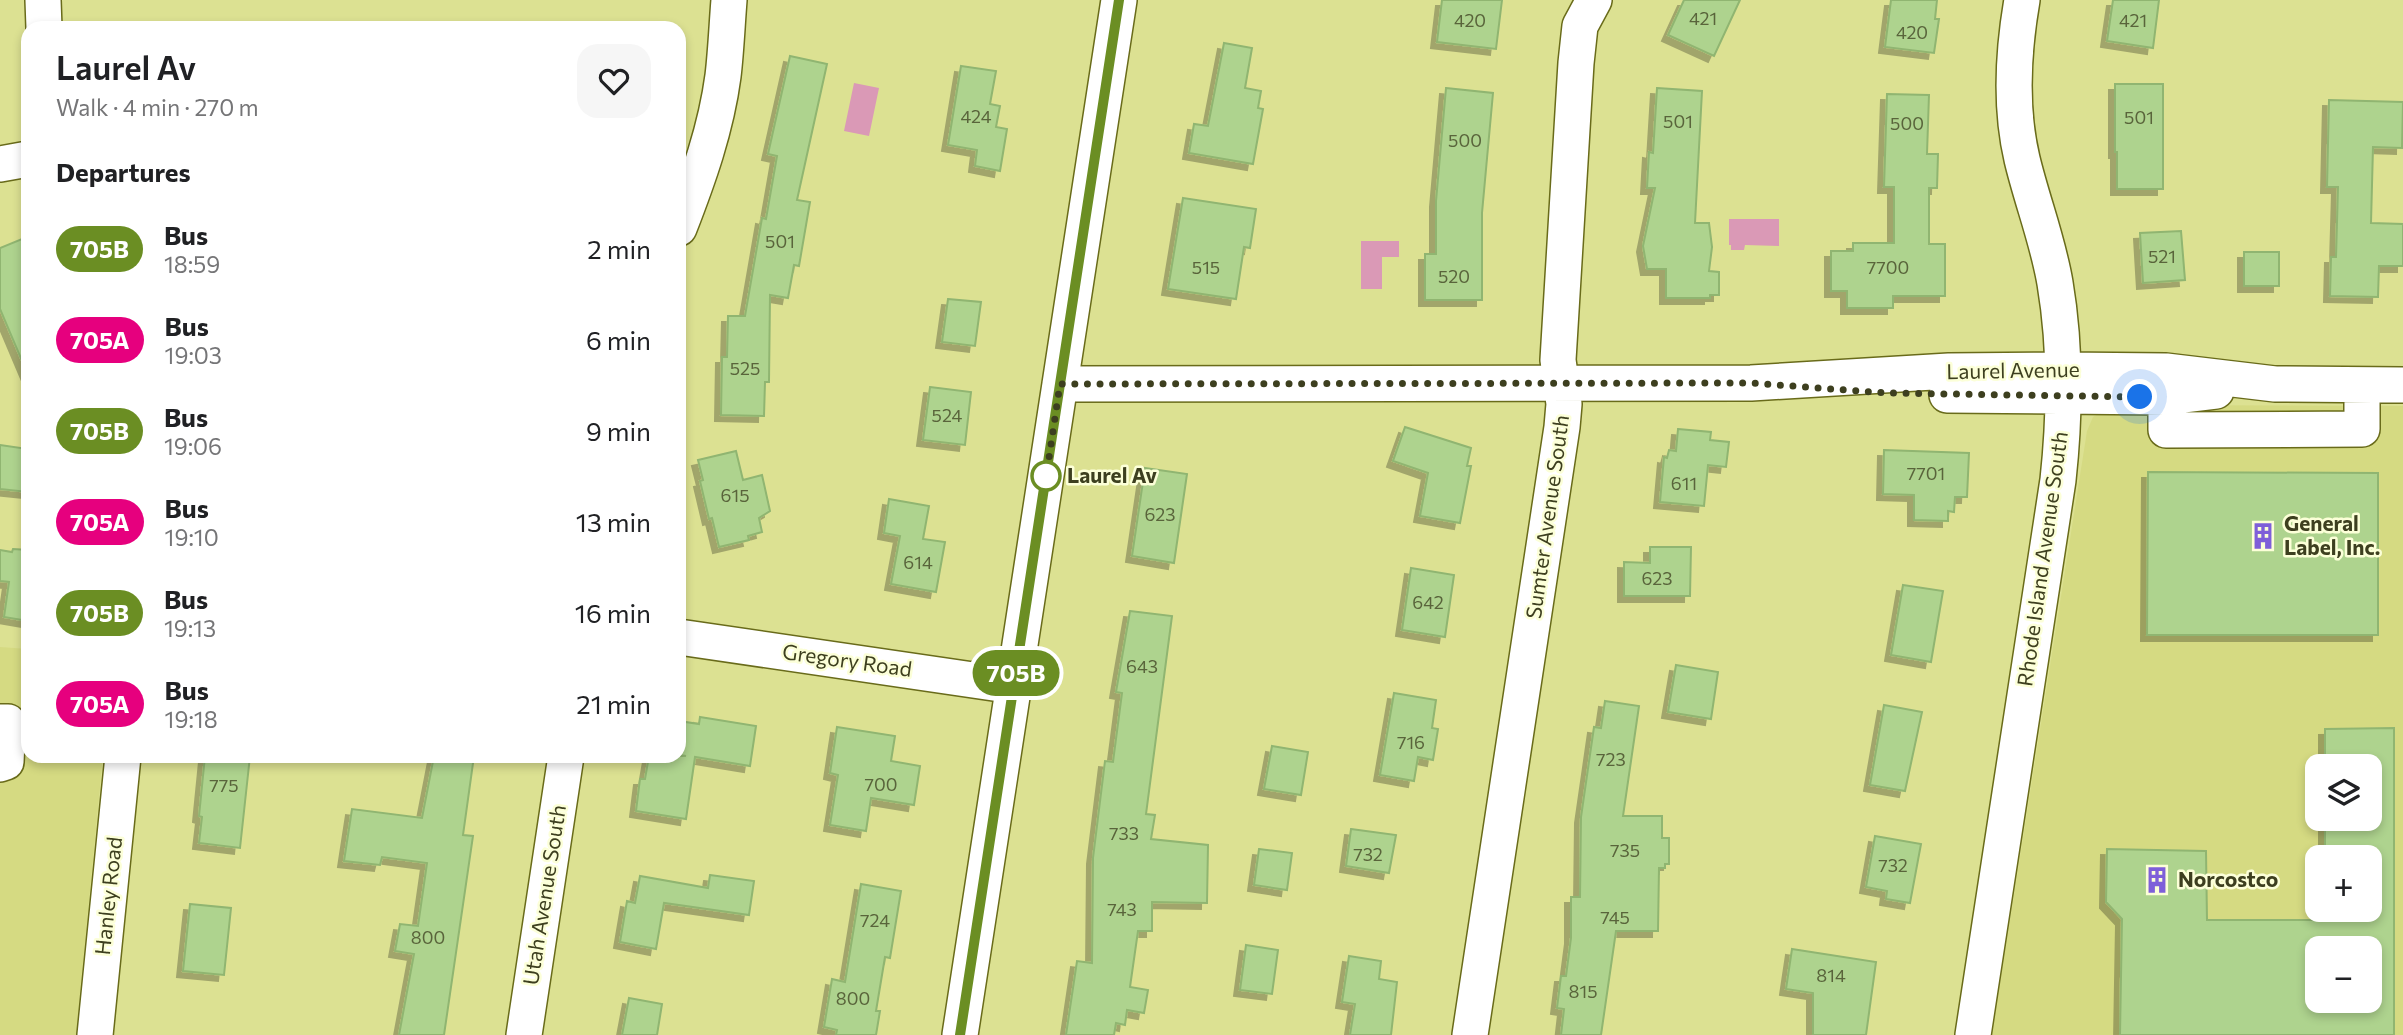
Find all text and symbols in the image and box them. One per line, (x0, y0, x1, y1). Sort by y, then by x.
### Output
house number: 421 (1689, 7, 1717, 29)
house number: 420 (1454, 9, 1486, 31)
house number: 421 (2119, 9, 2147, 31)
house number: 420 (1896, 21, 1928, 43)
button: heart (577, 44, 651, 118)
text: Laurel Av (56, 46, 196, 87)
text: Walk · 4 min · 270 m (56, 93, 259, 121)
house number: 424 (960, 105, 992, 127)
house number: 501 (2124, 106, 2154, 128)
house number: 501 (1663, 110, 1693, 132)
house number: 500 (1890, 112, 1924, 134)
house number: 500 (1448, 129, 1482, 151)
text: Departures (56, 156, 191, 187)
text: Bus (164, 219, 208, 250)
house number: 501 (765, 230, 795, 252)
text: 2 min (587, 233, 651, 264)
text: 705B (70, 234, 129, 263)
house number: 521 (2148, 245, 2176, 267)
text: 18:59 (164, 250, 220, 278)
house number: 515 (1192, 256, 1220, 278)
house number: 7700 (1867, 256, 1909, 278)
house number: 520 (1438, 265, 1470, 287)
text: Bus (165, 310, 209, 341)
text: 6 min (586, 324, 651, 355)
text: 705A (70, 325, 130, 354)
text: 19:03 (165, 341, 222, 369)
street label: Laurel Avenue (1946, 356, 2080, 383)
house number: 525 (730, 357, 760, 379)
your location (2122, 379, 2157, 414)
text: Bus (164, 401, 208, 432)
house number: 524 (932, 404, 963, 426)
street label: Sumter Avenue South (1520, 413, 1573, 620)
text: 9 min (586, 415, 651, 446)
text: 705B (70, 416, 129, 445)
street label: Rhode Island Avenue South (2011, 430, 2072, 688)
text: 19:06 (164, 432, 222, 460)
marker: Laurel Av (1031, 461, 1061, 491)
place label: Laurel Av (1067, 462, 1157, 487)
house number: 7701 (1907, 462, 1945, 484)
house number: 611 (1671, 472, 1697, 494)
house number: 615 (721, 484, 749, 506)
text: Bus (165, 492, 209, 523)
house number: 623 (1144, 503, 1176, 525)
text: 13 min (576, 506, 651, 537)
text: 705A (70, 507, 130, 536)
place label: General Label, Inc. (2284, 510, 2380, 559)
building icon: General Label, Inc. (2248, 521, 2278, 551)
text: 19:10 (165, 523, 219, 551)
house number: 614 (903, 551, 933, 573)
house number: 623 (1641, 567, 1673, 589)
text: Bus (164, 583, 208, 614)
house number: 642 (1412, 591, 1444, 613)
text: 16 min (575, 597, 651, 628)
text: 705B (70, 598, 129, 627)
text: 19:13 (164, 614, 216, 642)
street label: Gregory Road (781, 638, 914, 681)
line badge: 705B (967, 650, 1065, 696)
house number: 643 (1126, 655, 1158, 677)
text: 705B (987, 658, 1045, 687)
text: Bus (165, 674, 209, 705)
text: 21 min (576, 688, 651, 719)
text: 705A (70, 689, 130, 718)
text: 19:18 (165, 705, 218, 733)
house number: 716 (1397, 731, 1425, 753)
house number: 723 (1596, 748, 1626, 770)
map controls (2305, 754, 2382, 1013)
button: layers (2305, 754, 2382, 831)
house number: 700 (865, 773, 897, 795)
house number: 775 (209, 774, 239, 796)
street label: Utah Avenue South (517, 803, 570, 987)
house number: 733 (1109, 822, 1139, 844)
street label: Hanley Road (89, 835, 126, 956)
house number: 735 (1610, 839, 1640, 861)
house number: 732 (1353, 843, 1383, 865)
button: + (2305, 845, 2382, 922)
house number: 732 (1878, 854, 1908, 876)
building icon: Norcostco (2142, 865, 2172, 895)
place label: Norcostco (2178, 866, 2278, 891)
house number: 743 (1107, 898, 1137, 920)
house number: 745 (1600, 906, 1630, 928)
house number: 724 (860, 909, 890, 931)
house number: 800 (411, 926, 445, 948)
button: − (2305, 936, 2382, 1013)
house number: 814 (1816, 964, 1846, 986)
house number: 815 (1569, 980, 1597, 1002)
house number: 800 (836, 987, 870, 1009)

